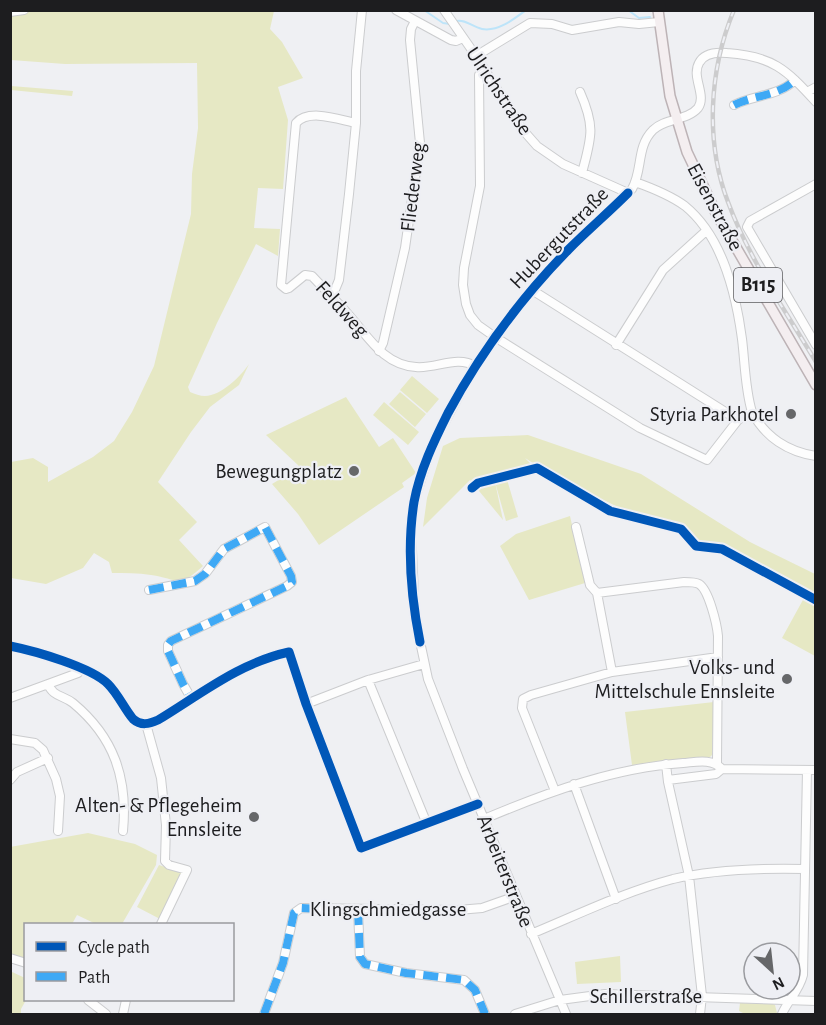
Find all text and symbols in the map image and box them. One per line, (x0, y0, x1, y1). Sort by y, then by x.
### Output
street label: Ulrichstraße (462, 43, 536, 139)
street label: Fliederweg (397, 140, 429, 233)
street label: Eisenstraße (683, 160, 747, 254)
street label: Hubergutstraße (506, 183, 612, 293)
road number: B115 (734, 268, 782, 302)
street label: Feldweg (312, 277, 373, 342)
place label: Styria Parkhotel (650, 404, 779, 425)
marker: Styria Parkhotel (784, 407, 798, 421)
place label: Bewegungplatz (215, 461, 342, 482)
marker: Bewegungplatz (347, 464, 361, 478)
place label: Volks- und Mittelschule Ennsleite (594, 657, 775, 702)
marker: Volks- und Mittelschule Ennsleite (780, 672, 794, 686)
place label: Alten- & Pflegeheim Ennsleite (75, 795, 242, 840)
marker: Alten- & Pflegeheim Ennsleite (247, 810, 261, 824)
street label: Arbeiterstraße (473, 812, 537, 930)
street label: Klingschmiedgasse (310, 899, 466, 920)
legend (24, 923, 234, 1001)
text: Cycle path (78, 939, 150, 957)
north arrow (742, 941, 802, 1001)
text: Path (78, 969, 110, 987)
text: N (770, 974, 787, 993)
street label: Schillerstraße (590, 986, 702, 1007)

